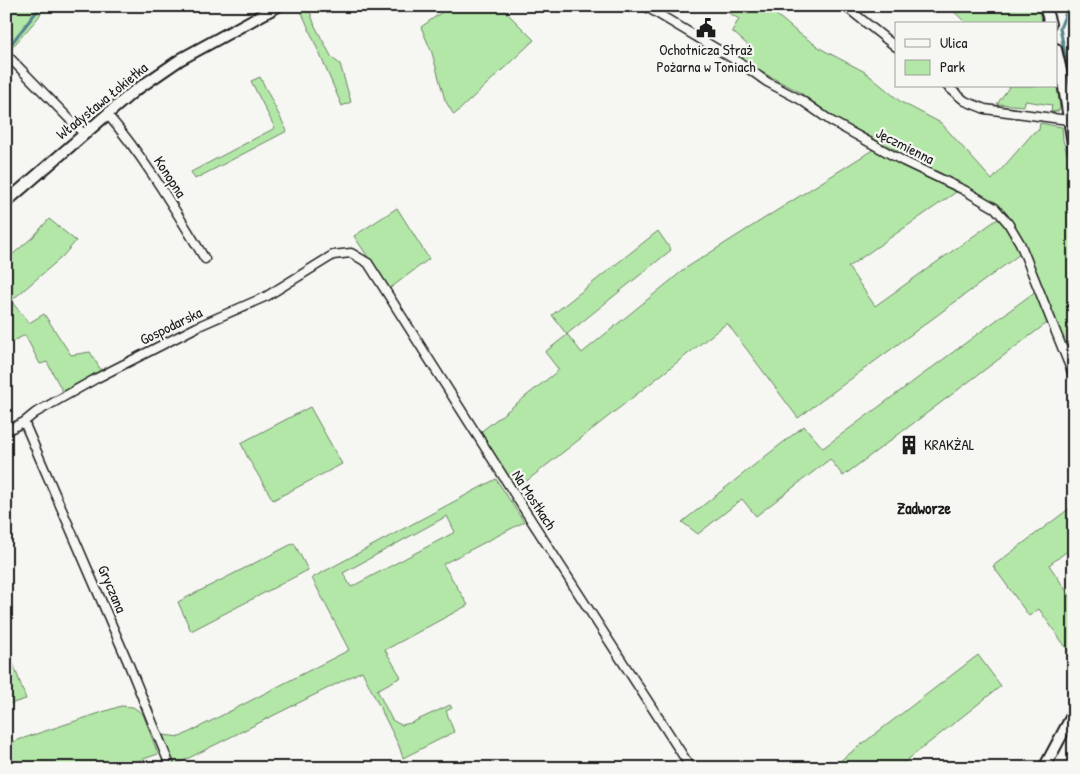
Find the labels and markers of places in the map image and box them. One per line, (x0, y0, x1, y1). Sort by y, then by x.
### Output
public building icon: Ochotnicza Straż Pożarna w Toniach (695, 17, 717, 39)
place label: Ochotnicza Straż Pożarna w Toniach (656, 39, 756, 77)
building icon: KRAKŻAL (898, 434, 920, 456)
place label: KRAKŻAL (924, 434, 975, 455)

